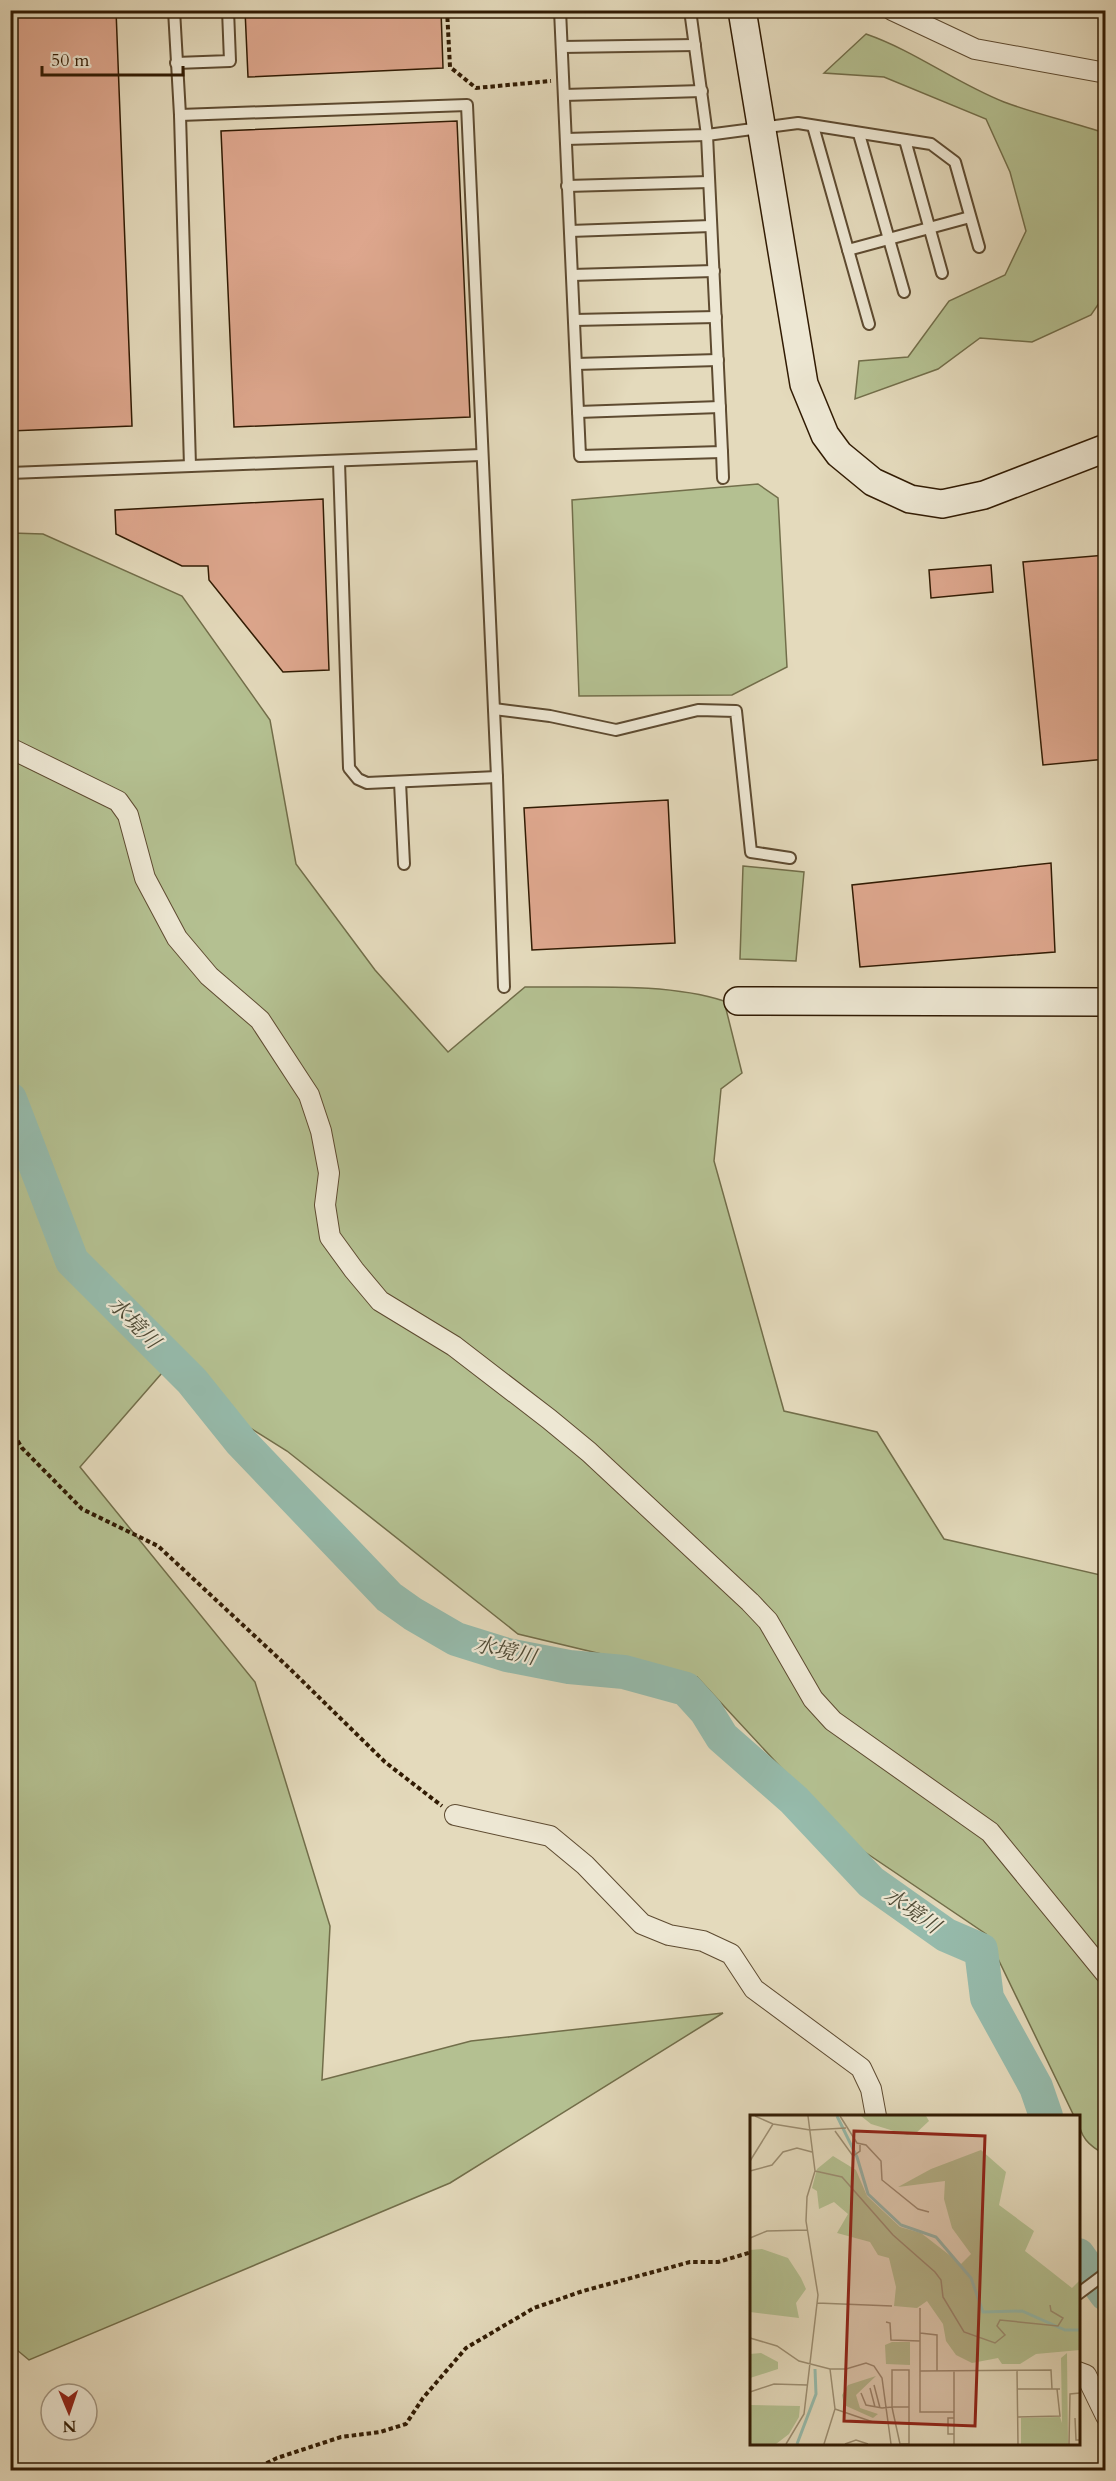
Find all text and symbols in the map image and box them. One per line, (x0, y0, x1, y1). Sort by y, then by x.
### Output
scale bar (42, 39, 183, 77)
text: 50 m (51, 48, 90, 73)
water label: 水境川 (101, 1290, 168, 1357)
water label: 水境川 (471, 1630, 541, 1673)
water label: 水境川 (878, 1881, 948, 1942)
inset map (750, 2115, 1080, 2445)
north arrow (39, 2382, 99, 2442)
text: N (62, 2415, 77, 2437)

